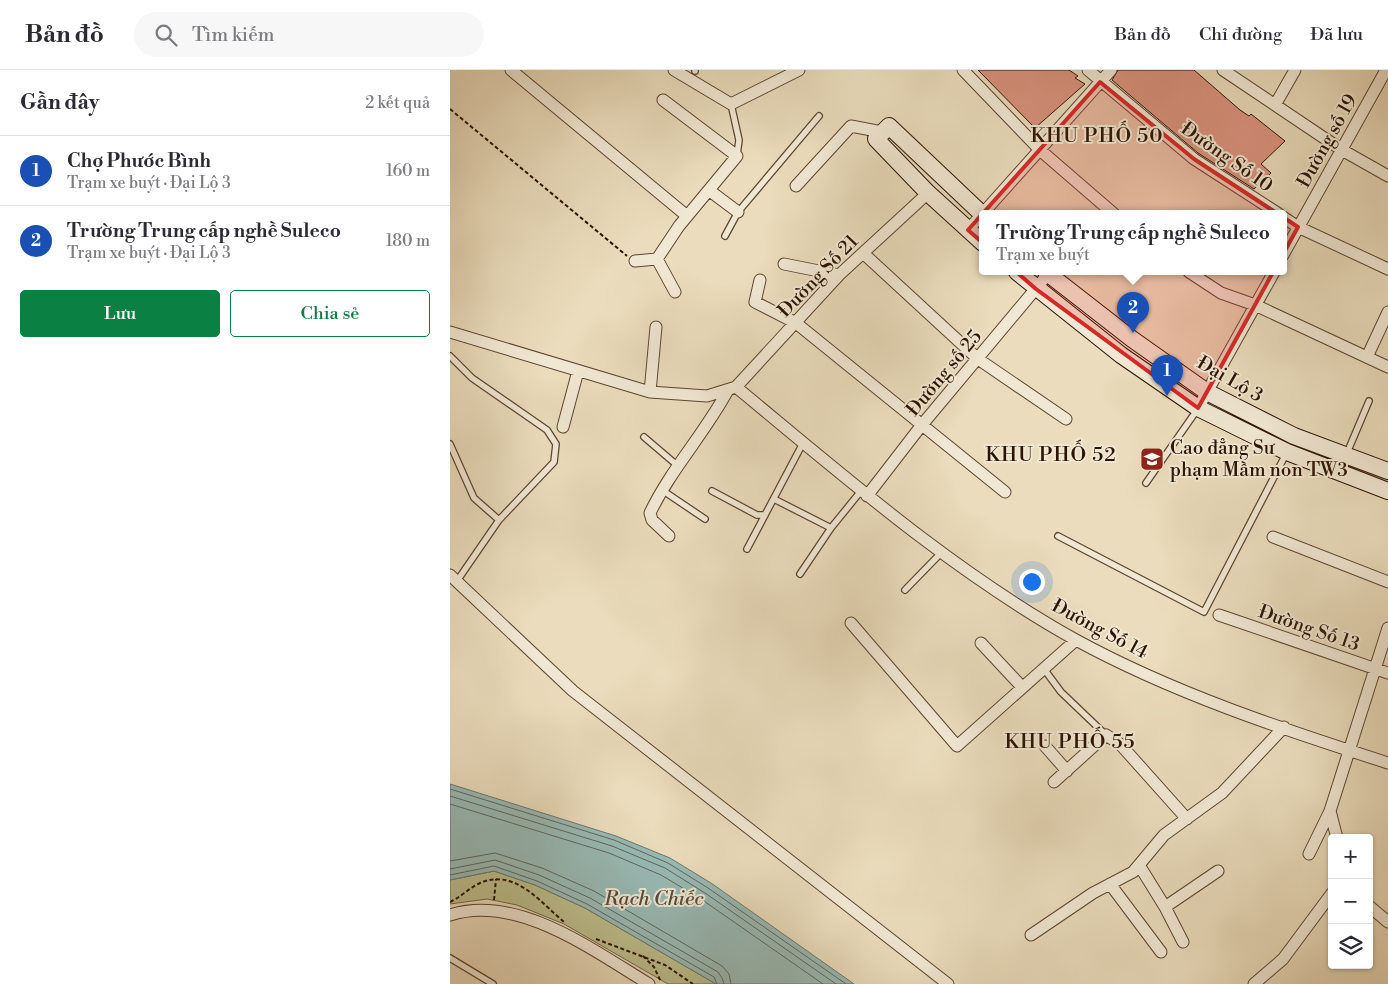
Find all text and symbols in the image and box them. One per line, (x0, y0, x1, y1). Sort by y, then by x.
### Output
search box (134, 12, 484, 57)
text: Bản đồ (25, 20, 104, 50)
icon: search (152, 21, 180, 49)
text: Tìm kiếm (192, 23, 274, 47)
text: Bản đồ (1114, 23, 1171, 46)
text: Chỉ đường (1199, 23, 1282, 46)
text: Đã lưu (1310, 23, 1363, 46)
text: Gần đây (20, 90, 99, 116)
street label: Đường số 19 (1291, 90, 1363, 192)
text: 2 kết quả (365, 93, 430, 113)
street label: Đường Số 10 (1176, 116, 1278, 198)
district label: KHU PHỐ 50 (1030, 120, 1164, 149)
text: Chợ Phước Bình (67, 149, 211, 173)
text: 1 (32, 161, 40, 181)
text: 160 m (386, 161, 430, 181)
text: Trạm xe buýt · Đại Lộ 3 (67, 173, 231, 193)
popup (979, 210, 1287, 275)
text: Trường Trung cấp nghề Suleco (67, 219, 341, 243)
text: Trường Trung cấp nghề Suleco (996, 221, 1270, 245)
street label: Đường Số 21 (773, 229, 863, 323)
text: 2 (31, 231, 41, 251)
text: 180 m (386, 231, 430, 251)
text: Trạm xe buýt · Đại Lộ 3 (67, 243, 231, 263)
text: Trạm xe buýt (996, 245, 1090, 265)
button: Lưu (20, 290, 220, 337)
button: Chia sẻ (230, 290, 430, 337)
pin: 2 (1117, 292, 1149, 333)
street label: Đường số 25 (901, 325, 987, 421)
street label: Đại Lộ 3 (1193, 351, 1267, 407)
pin: 1 (1151, 355, 1183, 396)
place label: Cao đẳng Sư phạm Mầm non TW3 (1170, 436, 1348, 482)
district label: KHU PHỐ 52 (985, 439, 1117, 468)
school or university icon: Cao đẳng Sư phạm Mầm non TW3 (1139, 446, 1165, 472)
your location (1019, 569, 1045, 595)
street label: Đường Số 14 (1048, 594, 1152, 664)
street label: Đường Số 13 (1255, 599, 1363, 657)
district label: KHU PHỐ 55 (1005, 726, 1135, 755)
map controls (1328, 834, 1373, 969)
button: + (1328, 834, 1373, 879)
button: − (1328, 879, 1373, 924)
water label: Rạch Chiếc (603, 887, 704, 912)
button: layers (1328, 924, 1373, 969)

